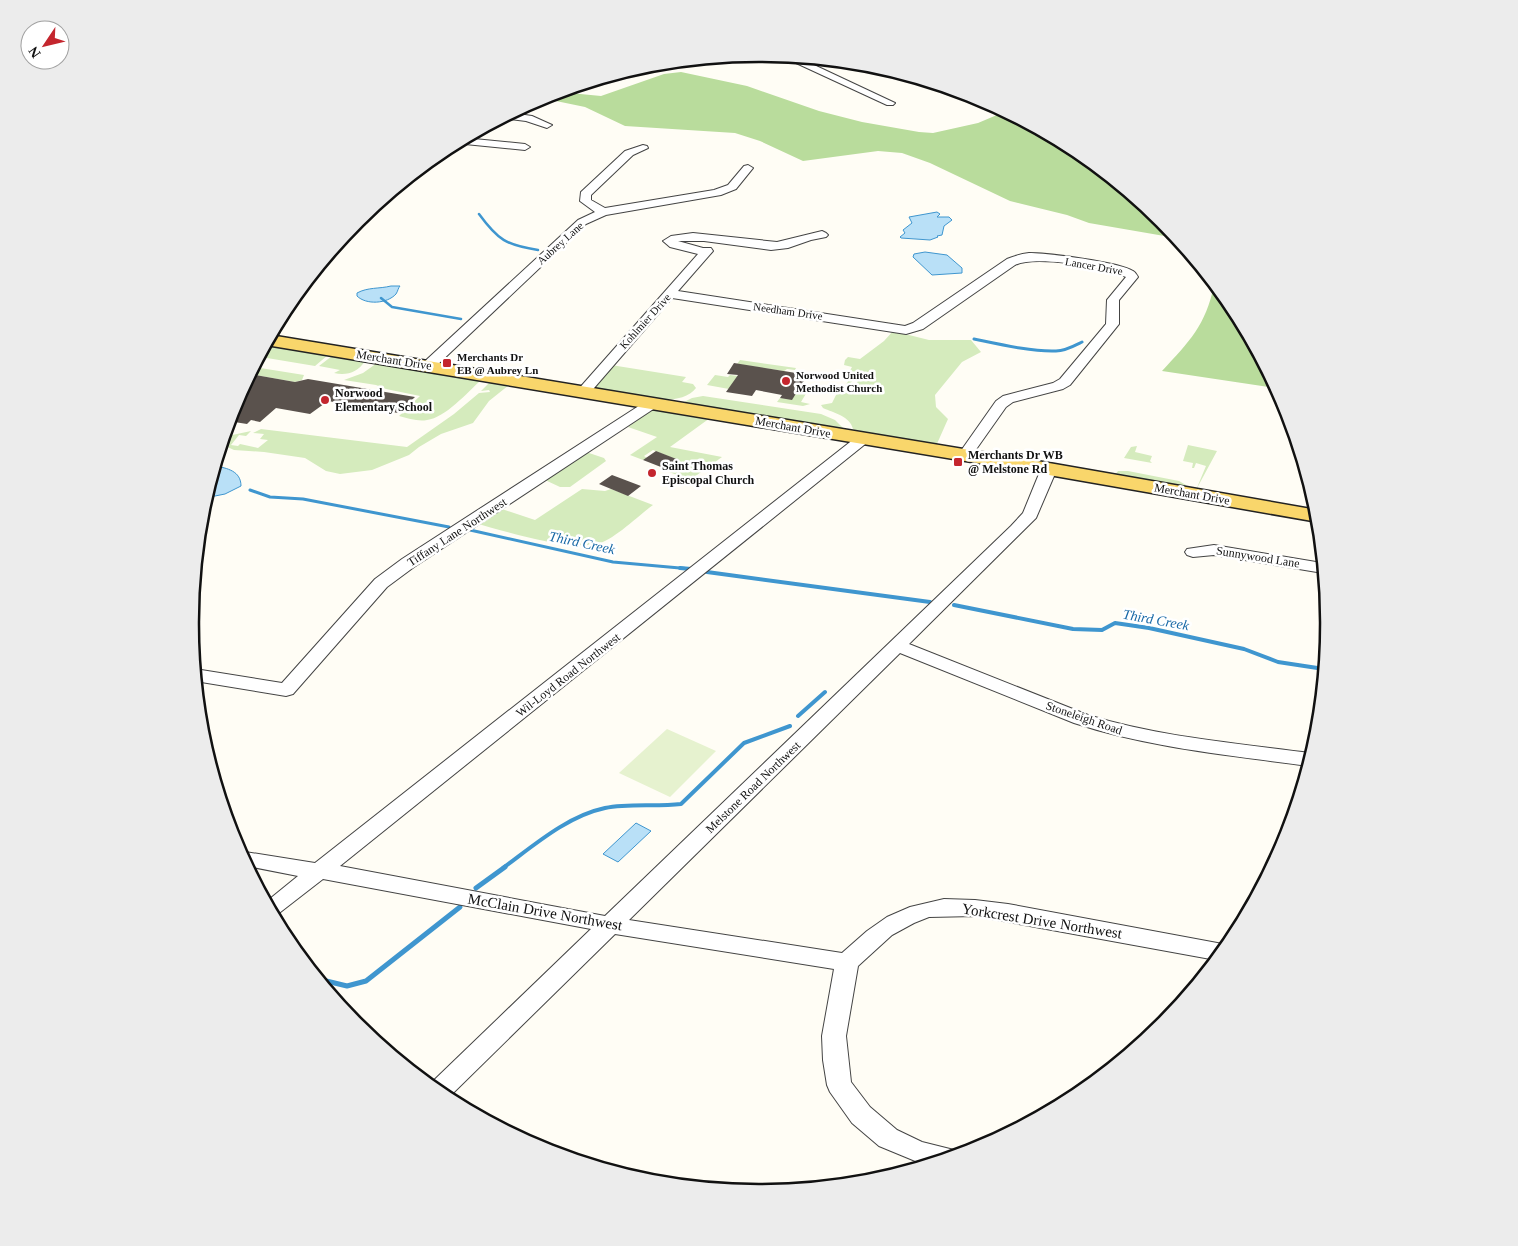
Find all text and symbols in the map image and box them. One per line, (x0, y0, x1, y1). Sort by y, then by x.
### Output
north arrow (20, 20, 70, 70)
text: N (26, 44, 44, 61)
street label: Aubrey Lane (535, 219, 586, 267)
street label: Lancer Drive (1064, 255, 1124, 277)
street label: Kohlmier Drive (617, 291, 673, 351)
street label: Needham Drive (753, 300, 824, 322)
street label: Merchant Drive (355, 347, 433, 373)
place label: Merchants Dr EB @ Aubrey Ln (457, 351, 538, 376)
marker: Merchants Dr EB @ Aubrey Ln (441, 357, 453, 369)
place label: Norwood United Methodist Church (796, 369, 882, 394)
marker: Norwood United Methodist Church (780, 375, 792, 387)
place label: Norwood Elementary School (335, 386, 433, 414)
marker: Norwood Elementary School (319, 394, 331, 406)
street label: Merchant Drive (754, 413, 832, 441)
place label: Merchants Dr WB @ Melstone Rd (968, 448, 1063, 476)
marker: Merchants Dr WB @ Melstone Rd (952, 456, 964, 468)
place label: Saint Thomas Episcopal Church (662, 459, 754, 487)
marker: Saint Thomas Episcopal Church (646, 467, 658, 479)
street label: Merchant Drive (1153, 480, 1231, 508)
street label: Tiffany Lane Northwest (405, 494, 510, 569)
water label: Third Creek (548, 529, 617, 557)
street label: Sunnywood Lane (1215, 543, 1301, 571)
water label: Third Creek (1122, 607, 1191, 633)
street label: Wil-Loyd Road Northwest (513, 630, 623, 720)
street label: Stoneleigh Road (1044, 698, 1124, 738)
street label: Melstone Road Northwest (703, 738, 804, 836)
street label: McClain Drive Northwest (466, 891, 624, 934)
street label: Yorkcrest Drive Northwest (961, 900, 1124, 942)

